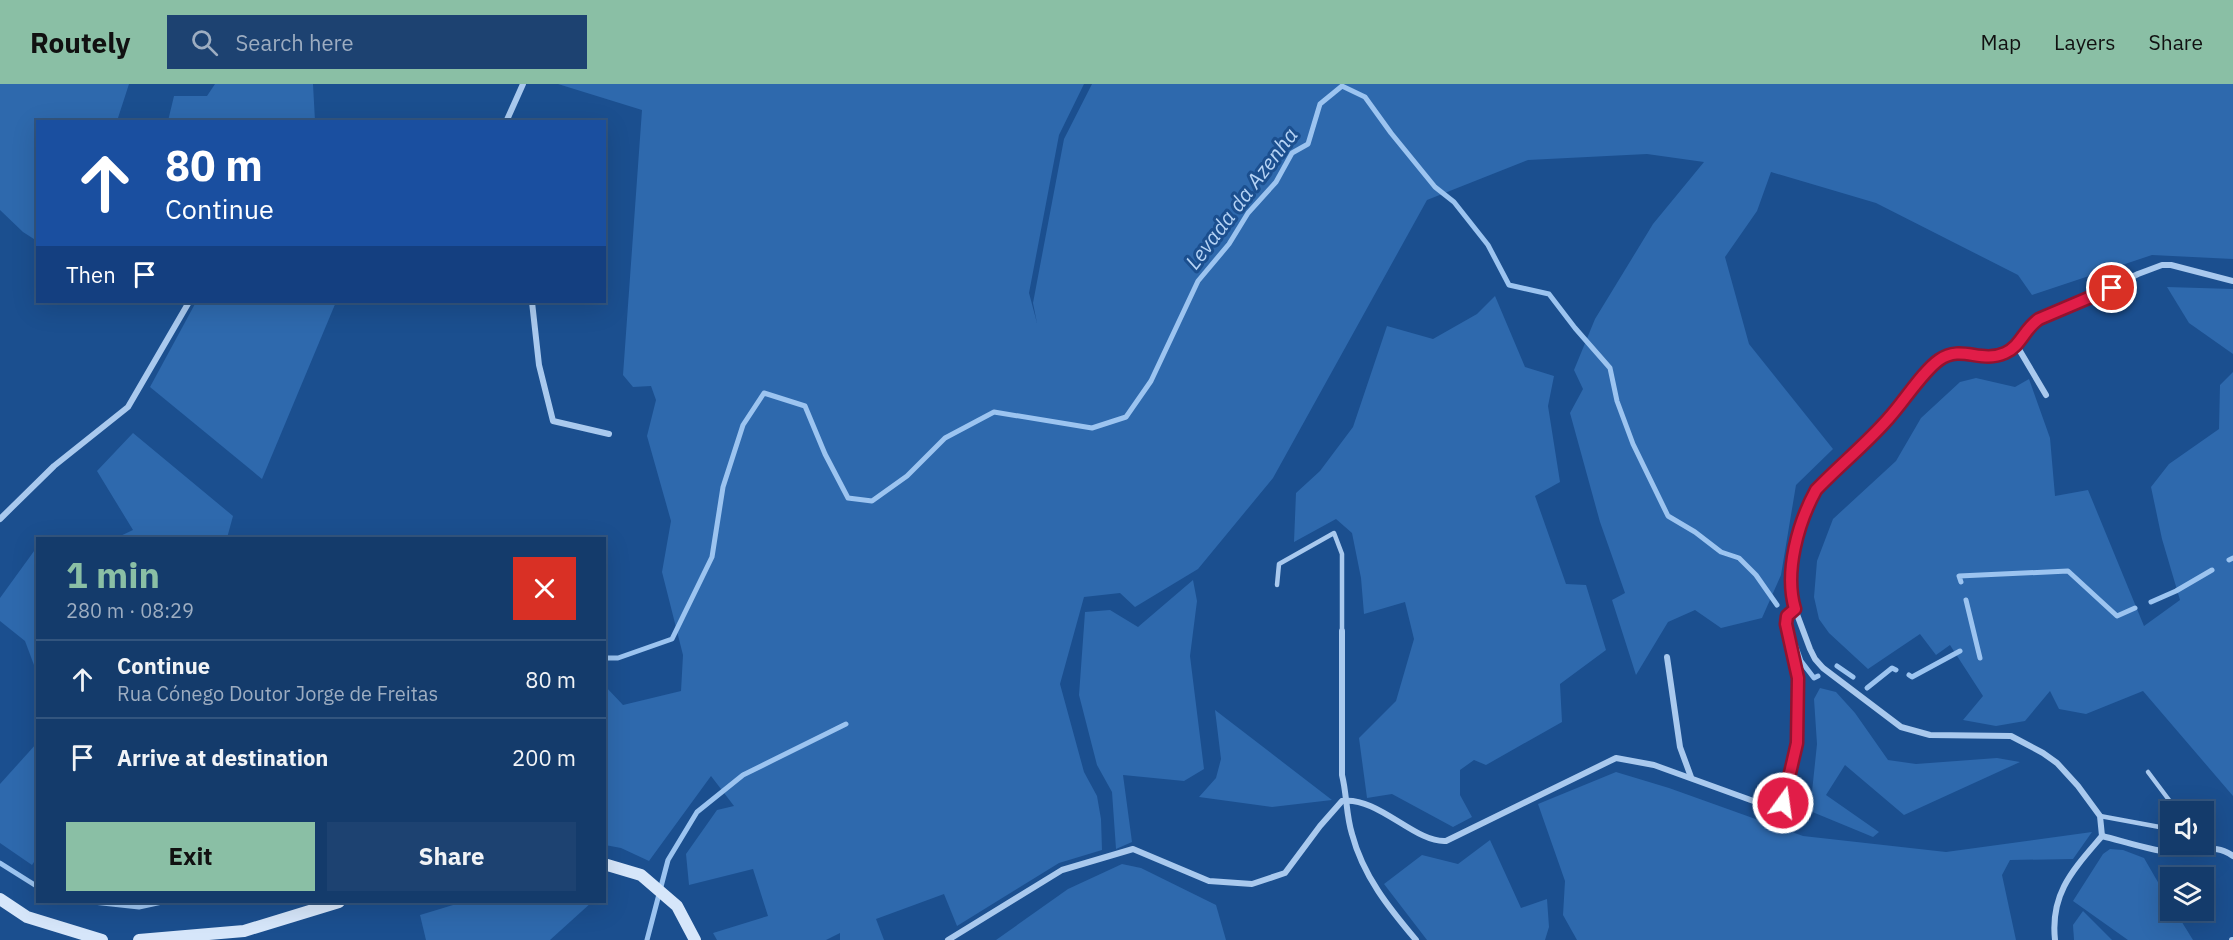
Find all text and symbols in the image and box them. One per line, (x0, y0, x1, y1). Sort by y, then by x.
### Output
search box (167, 15, 587, 69)
text: Routely (30, 24, 131, 61)
icon: search (188, 26, 221, 59)
text: Search here (236, 28, 354, 57)
text: Map (1981, 28, 2021, 56)
text: Layers (2054, 28, 2116, 56)
text: Share (2149, 28, 2203, 56)
water label: Levada da Azenha (1178, 121, 1304, 275)
text: 80 m (165, 138, 263, 193)
icon: ahead (66, 144, 144, 222)
text: Continue (165, 191, 274, 226)
icon: arrive (128, 258, 161, 291)
text: Then (66, 260, 116, 289)
pin (2086, 262, 2137, 313)
icon: arrive (2095, 271, 2128, 304)
text: 1 min (66, 551, 160, 598)
button: close (513, 557, 576, 620)
text: 280 m · 08:29 (66, 597, 194, 624)
text: Continue (117, 651, 210, 680)
icon: ahead (66, 663, 99, 696)
text: 80 m (525, 665, 576, 694)
text: Rua Cónego Doutor Jorge de Freitas (117, 680, 438, 707)
icon: arrive (66, 741, 99, 774)
text: Arrive at destination (117, 743, 328, 772)
text: 200 m (512, 743, 576, 772)
position arrow (1751, 771, 1815, 835)
map controls (2160, 801, 2214, 921)
button: sound (2160, 801, 2214, 855)
button: Exit (66, 822, 315, 891)
button: Share (327, 822, 576, 891)
button: layers (2160, 867, 2214, 921)

